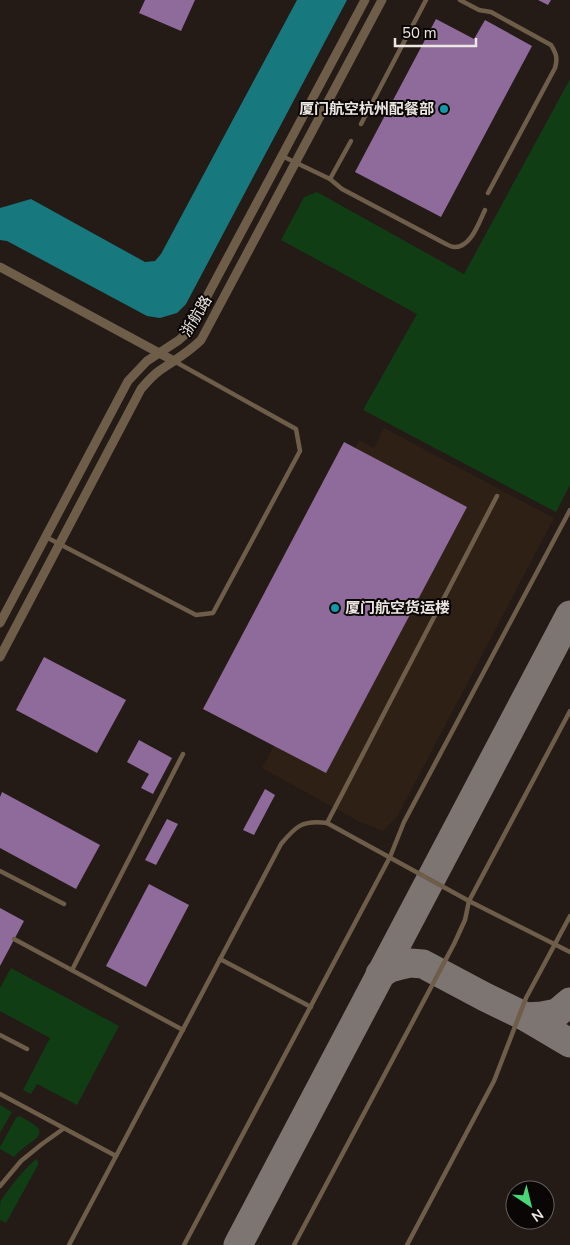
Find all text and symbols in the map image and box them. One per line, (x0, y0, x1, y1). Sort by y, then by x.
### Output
scale bar (395, 15, 476, 47)
text: 50 m (402, 23, 437, 43)
place label: 厦门航空杭州配餐部 (299, 99, 434, 119)
marker: 厦门航空杭州配餐部 (438, 103, 450, 115)
street label: 浙航路 (176, 292, 216, 340)
place label: 厦门航空货运楼 (345, 598, 450, 618)
marker: 厦门航空货运楼 (329, 602, 341, 614)
north arrow (505, 1180, 555, 1230)
text: N (527, 1204, 547, 1226)

